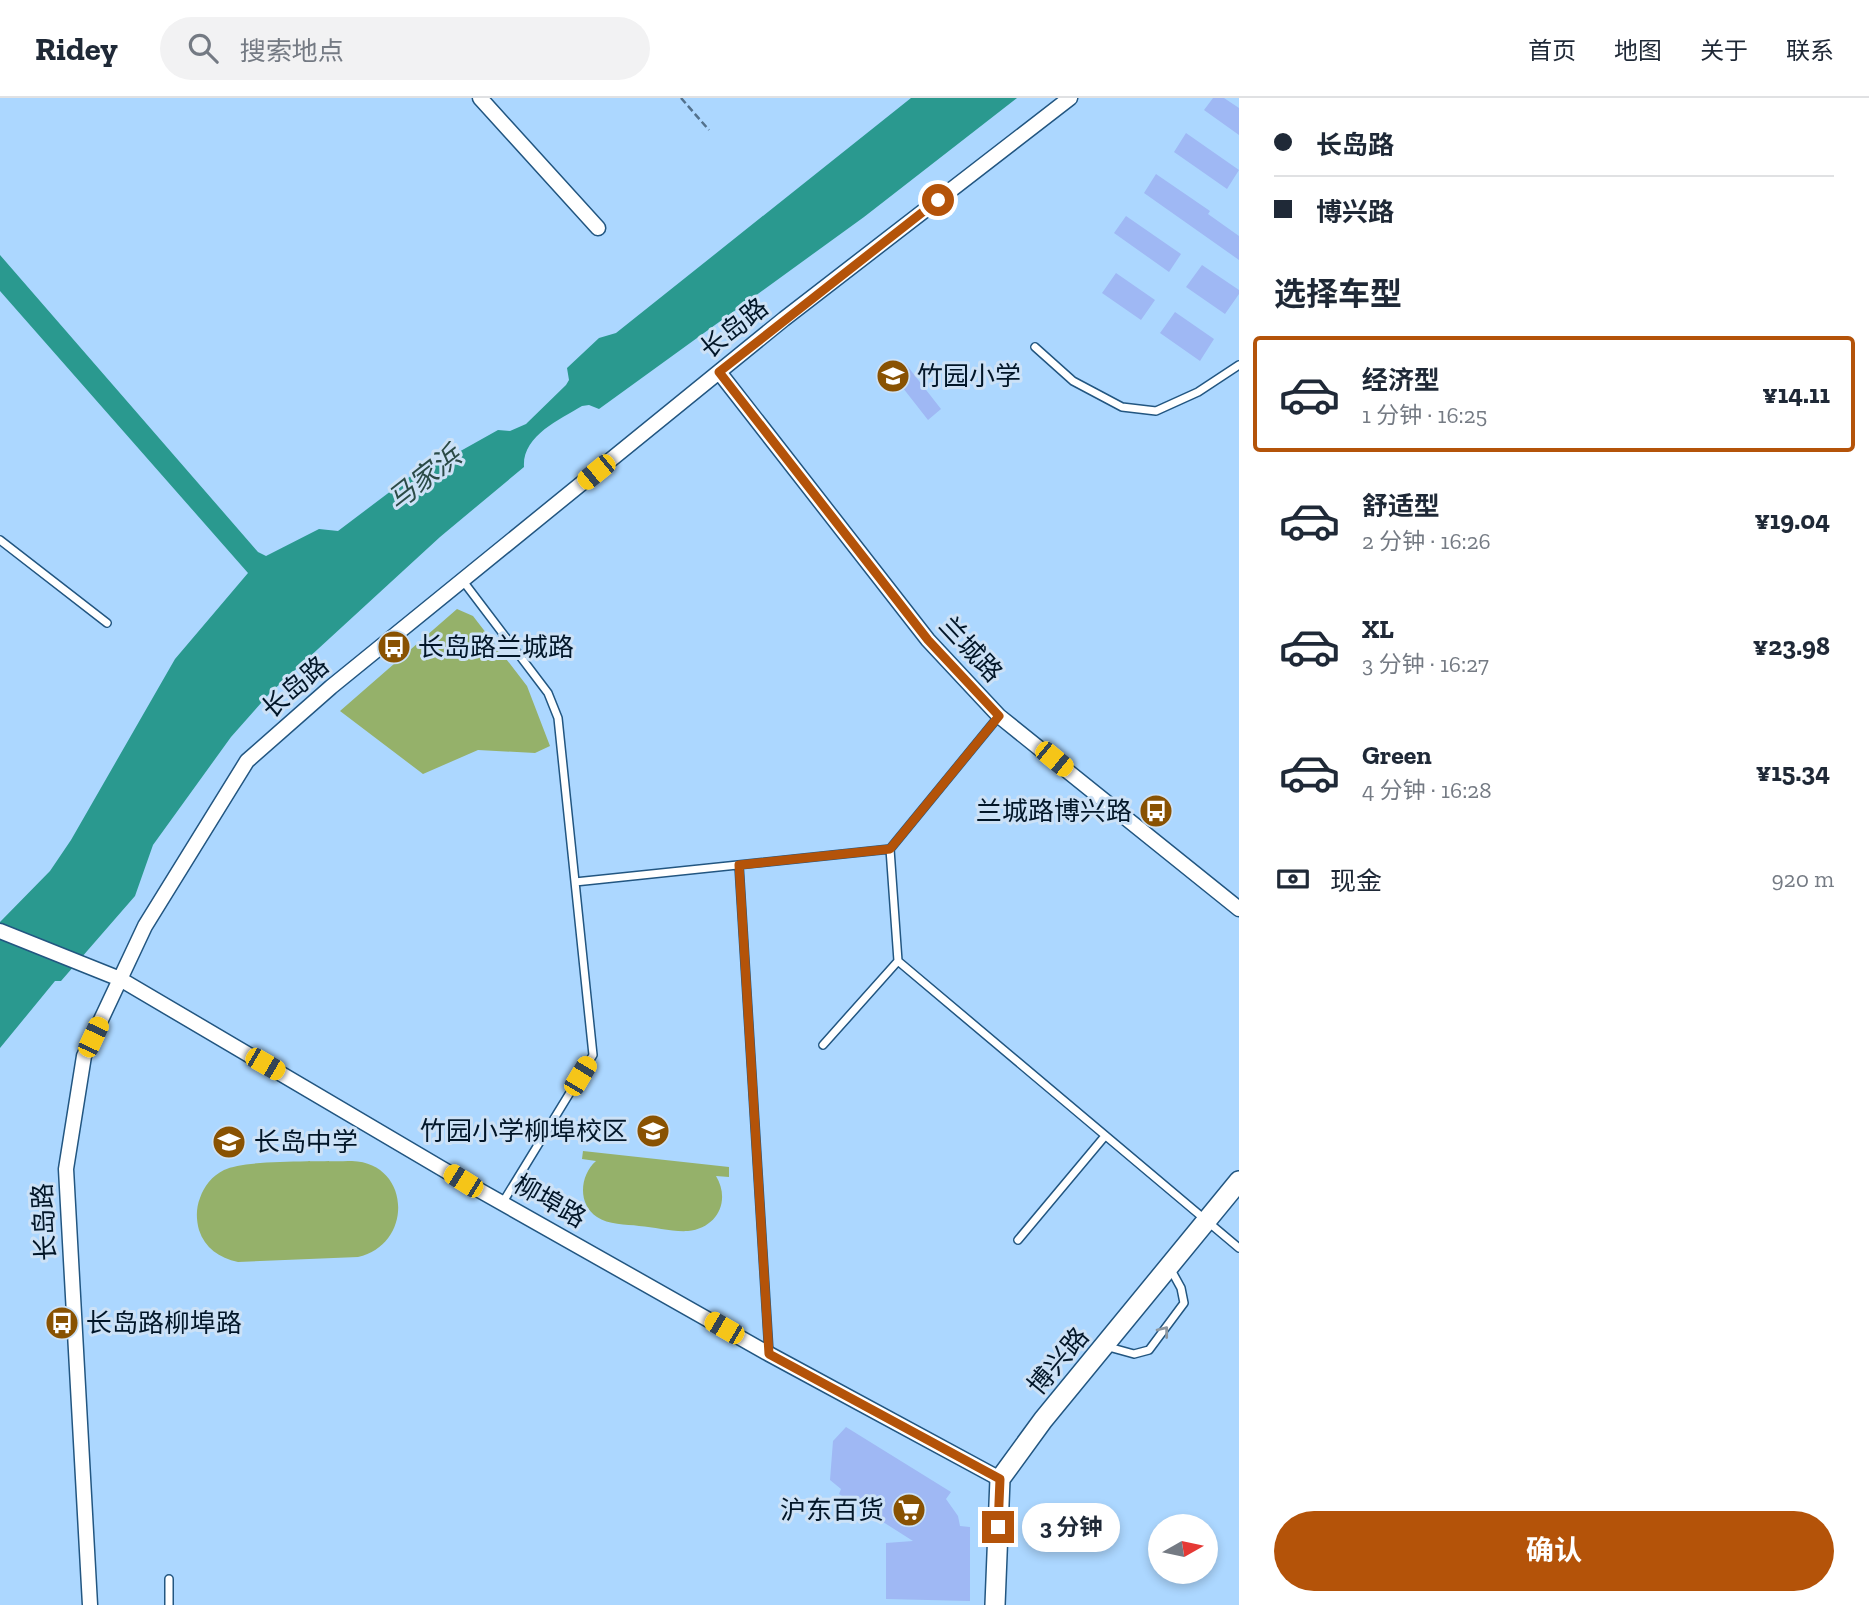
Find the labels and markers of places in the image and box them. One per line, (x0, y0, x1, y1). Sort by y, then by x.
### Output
school or university icon: 竹园小学 (874, 357, 912, 395)
place label: 竹园小学 (917, 360, 1021, 392)
bus stop icon: 长岛路兰城路 (375, 628, 413, 666)
place label: 长岛路兰城路 (418, 631, 574, 663)
bus stop icon: 兰城路博兴路 (1137, 792, 1175, 830)
place label: 兰城路博兴路 (976, 795, 1132, 827)
school or university icon: 竹园小学柳埠校区 (634, 1112, 672, 1150)
place label: 竹园小学柳埠校区 (420, 1115, 628, 1147)
school or university icon: 长岛中学 (210, 1123, 248, 1161)
place label: 长岛中学 (254, 1126, 358, 1158)
bus stop icon: 长岛路柳埠路 (43, 1304, 81, 1342)
place label: 长岛路柳埠路 (86, 1307, 242, 1339)
supermarket icon: 沪东百货 (890, 1491, 928, 1529)
place label: 沪东百货 (780, 1494, 884, 1526)

